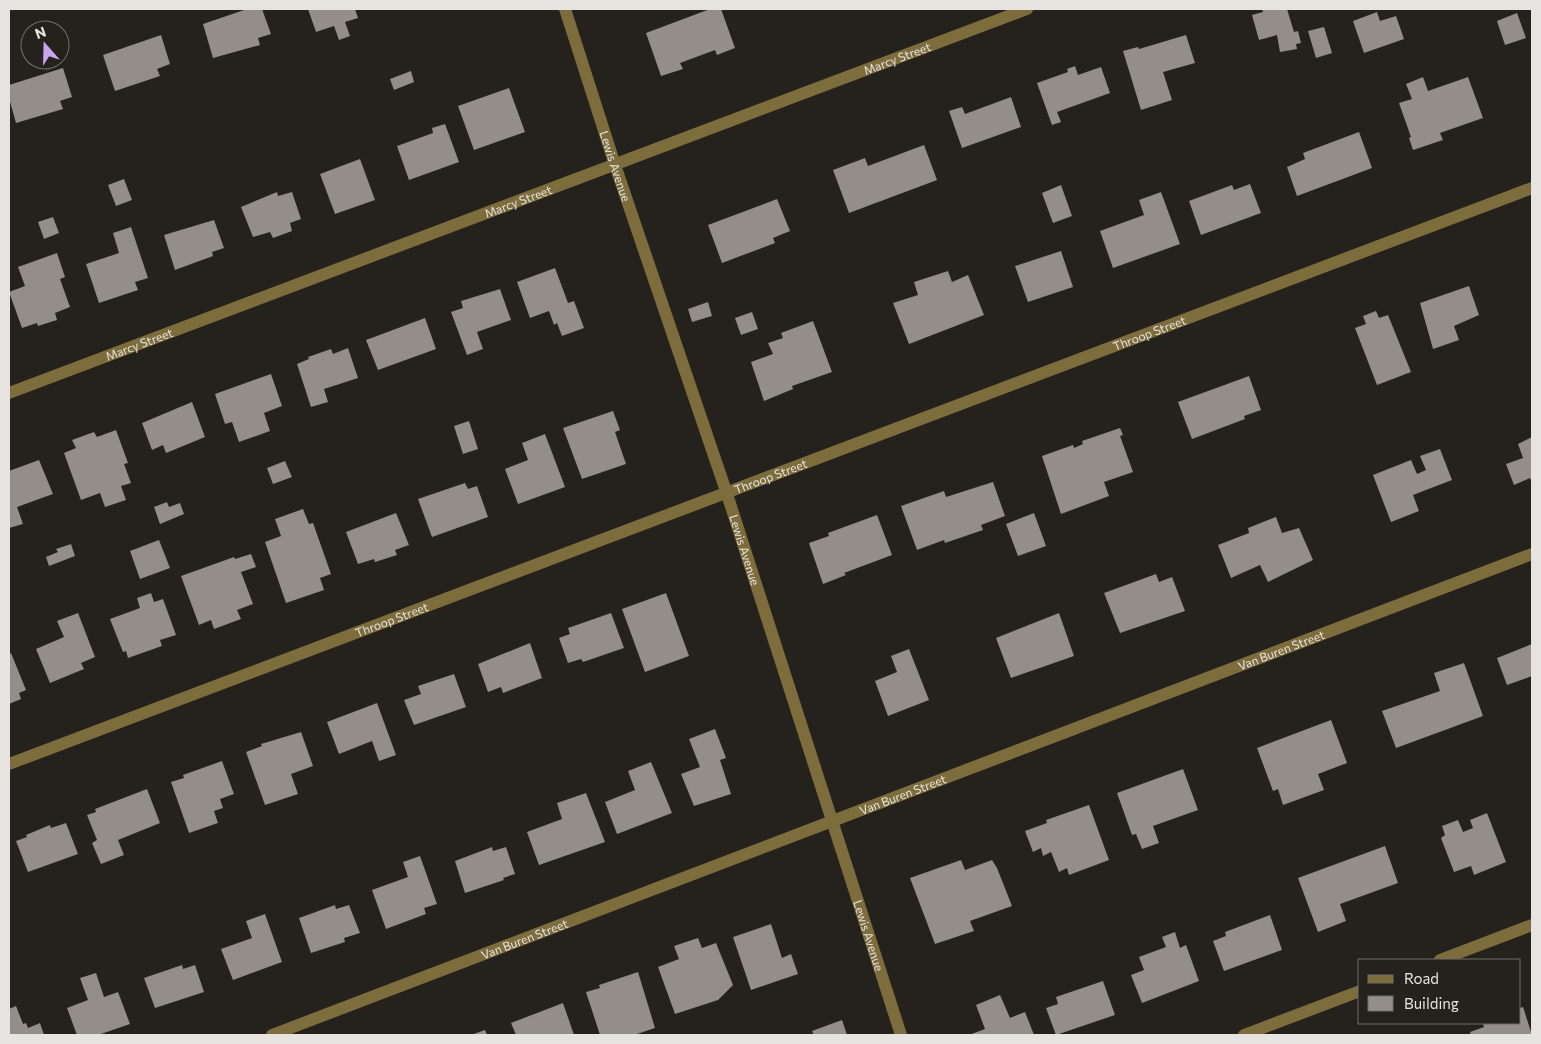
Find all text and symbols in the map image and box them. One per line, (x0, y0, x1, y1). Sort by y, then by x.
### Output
north arrow (20, 20, 70, 70)
text: N (33, 23, 48, 42)
street label: Marcy Street (861, 39, 933, 77)
street label: Lewis Avenue (597, 129, 634, 203)
street label: Marcy Street (482, 182, 554, 220)
street label: Throop Street (1111, 313, 1188, 353)
street label: Marcy Street (104, 325, 175, 363)
street label: Throop Street (732, 456, 809, 496)
street label: Lewis Avenue (727, 513, 763, 587)
street label: Throop Street (353, 599, 430, 639)
street label: Van Buren Street (1236, 627, 1326, 673)
street label: Van Buren Street (857, 771, 948, 817)
street label: Lewis Avenue (851, 898, 887, 973)
street label: Van Buren Street (479, 916, 570, 962)
legend (1358, 959, 1521, 1024)
text: Road (1404, 969, 1439, 987)
text: Building (1404, 994, 1459, 1012)

